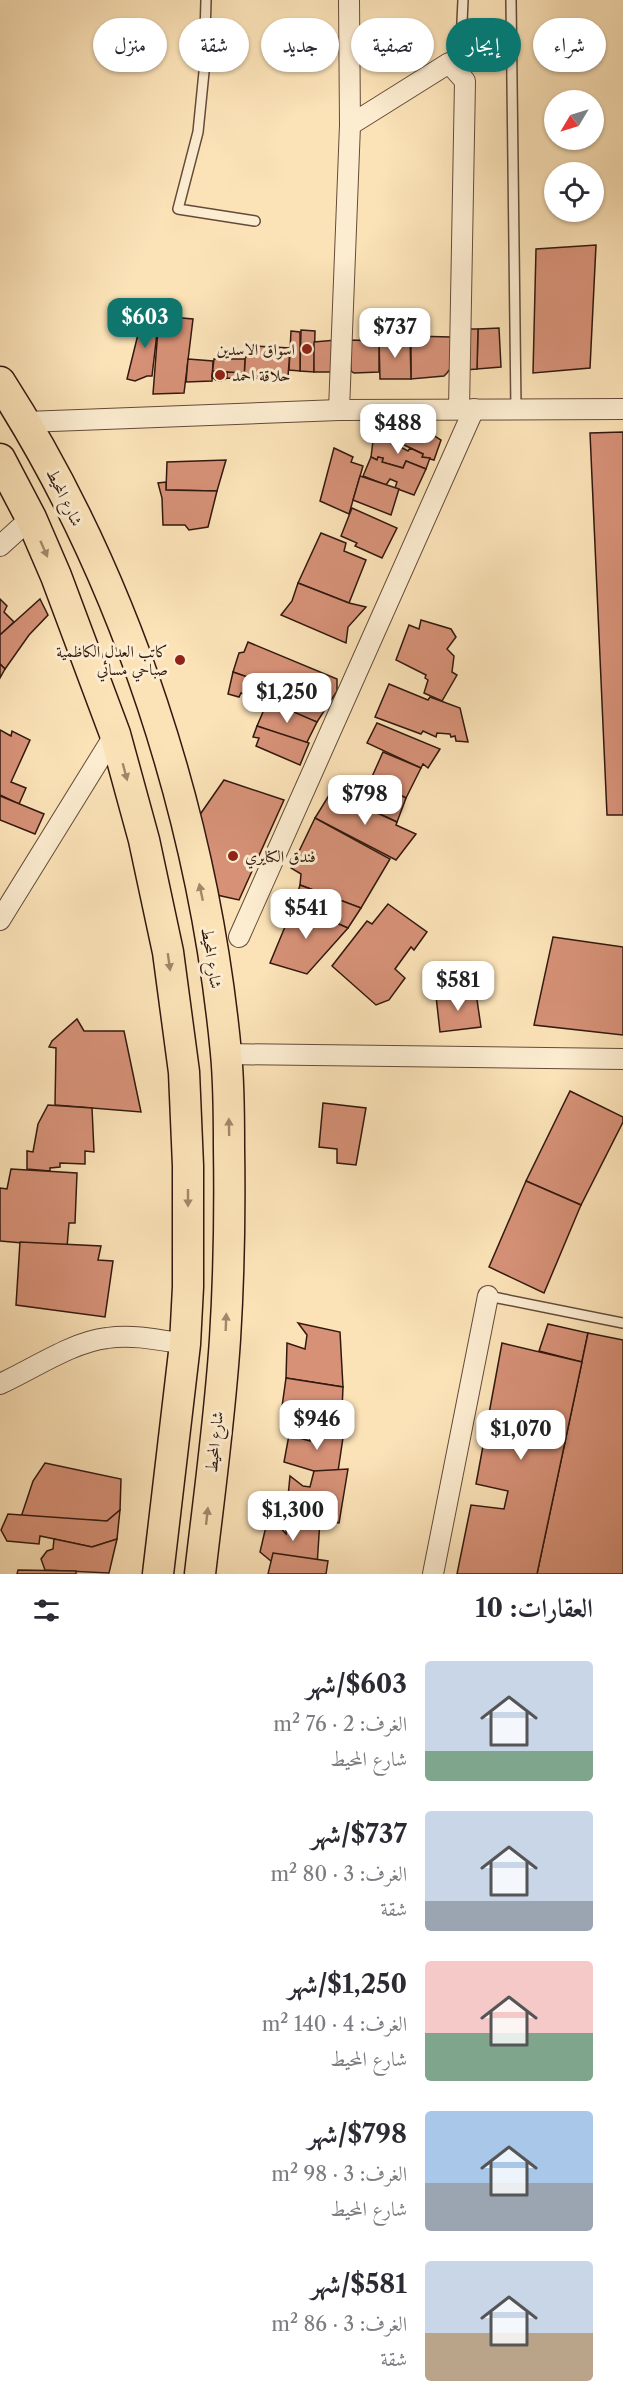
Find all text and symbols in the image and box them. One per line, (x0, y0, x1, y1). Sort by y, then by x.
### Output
chip: منزل (93, 18, 167, 72)
chip: شقة (179, 18, 249, 72)
chip: جديد (261, 18, 339, 72)
chip: تصفية (351, 18, 434, 72)
chip: إيجار (446, 18, 521, 72)
chip: شراء (533, 18, 606, 72)
north arrow (544, 90, 604, 150)
map controls (544, 90, 604, 222)
button: locate (544, 162, 604, 222)
pin: $603 (109, 298, 181, 349)
text: $603 (121, 305, 169, 329)
pin: $737 (359, 308, 431, 359)
text: $737 (373, 315, 417, 339)
place label: اسواق الاسدين (217, 339, 295, 360)
marker: اسواق الاسدين (300, 342, 314, 356)
place label: حلاقة احمد (232, 365, 291, 385)
marker: حلاقة احمد (213, 368, 227, 382)
pin: $488 (362, 404, 434, 455)
text: $488 (374, 411, 422, 435)
street label: شارع المحيط (39, 465, 87, 531)
one-way arrow (39, 541, 49, 559)
place label: كاتب العدل الكاظمية صباحي مسائي (56, 641, 168, 682)
marker: كاتب العدل الكاظمية صباحي مسائي (173, 653, 187, 667)
pin: $1,250 (238, 673, 336, 724)
text: $1,250 (256, 680, 318, 704)
one-way arrow (121, 763, 131, 781)
pin: $798 (329, 775, 401, 826)
text: $798 (342, 782, 388, 806)
place label: فندق الكنايري (245, 846, 316, 869)
marker: فندق الكنايري (226, 849, 240, 863)
one-way arrow (196, 882, 205, 901)
pin: $541 (270, 889, 342, 940)
text: $541 (284, 896, 328, 920)
street label: شارع المحيط (193, 926, 227, 991)
one-way arrow (165, 952, 174, 971)
pin: $581 (422, 961, 494, 1012)
text: $581 (436, 968, 480, 992)
one-way arrow (224, 1117, 234, 1136)
one-way arrow (183, 1188, 193, 1207)
one-way arrow (221, 1312, 230, 1331)
pin: $946 (281, 1400, 353, 1451)
text: $946 (294, 1407, 340, 1431)
street label: شارع المحيط (201, 1410, 231, 1474)
pin: $1,070 (472, 1410, 570, 1461)
text: $1,070 (490, 1417, 552, 1441)
pin: $1,300 (244, 1491, 342, 1542)
text: $1,300 (262, 1498, 324, 1522)
one-way arrow (202, 1506, 211, 1525)
text: العقارات: 10 (475, 1592, 593, 1624)
icon: filters (30, 1594, 63, 1627)
text: $603/شهر (306, 1668, 407, 1700)
icon: home (473, 1685, 545, 1757)
text: الغرف: 2 · 76 m² (273, 1712, 407, 1736)
text: شارع المحيط (330, 1747, 407, 1771)
text: $737/شهر (311, 1818, 407, 1850)
icon: home (473, 1835, 545, 1907)
text: الغرف: 3 · 80 m² (270, 1862, 407, 1886)
text: شقة (381, 1897, 407, 1921)
text: $1,250/شهر (288, 1968, 407, 2000)
icon: home (473, 1985, 545, 2057)
text: الغرف: 4 · 140 m² (262, 2012, 407, 2036)
text: شارع المحيط (330, 2047, 407, 2071)
text: $798/شهر (308, 2118, 407, 2150)
icon: home (473, 2135, 545, 2207)
text: الغرف: 3 · 98 m² (271, 2162, 407, 2186)
text: شارع المحيط (330, 2197, 407, 2221)
text: $581/شهر (311, 2268, 407, 2300)
icon: home (473, 2285, 545, 2357)
text: الغرف: 3 · 86 m² (271, 2312, 407, 2336)
text: شقة (381, 2347, 407, 2371)

